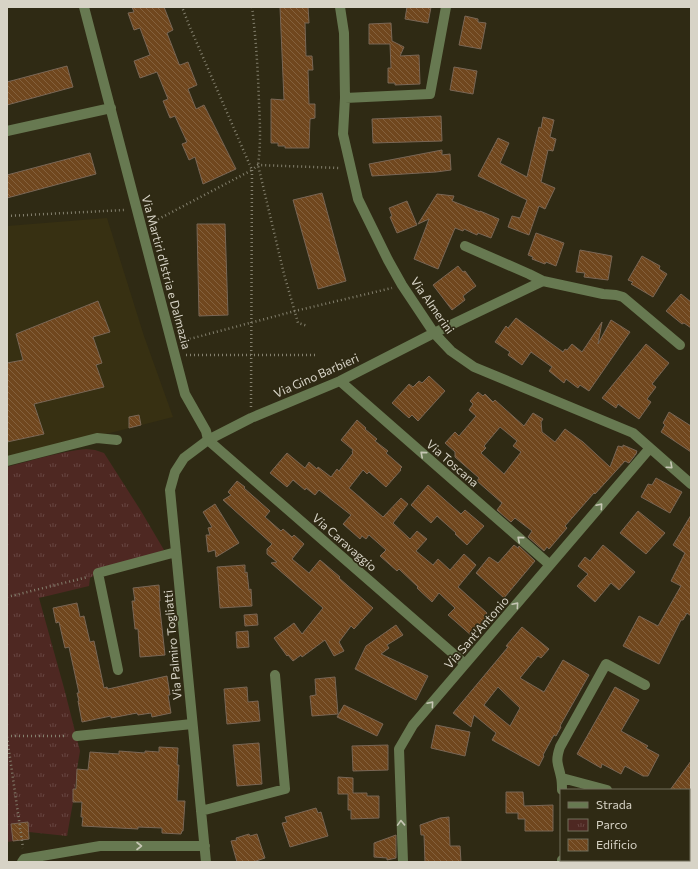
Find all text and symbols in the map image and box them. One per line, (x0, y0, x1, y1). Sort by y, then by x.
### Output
street label: Via Martiri d'Istria e Dalmazia (140, 193, 194, 351)
street label: Via Almerini (408, 274, 458, 336)
street label: Via Gino Barbieri (271, 350, 361, 400)
street label: Via Toscana (424, 437, 482, 489)
one-way arrow (420, 451, 427, 458)
one-way arrow (666, 462, 673, 469)
one-way arrow (596, 503, 603, 511)
street label: Via Caravaggio (310, 510, 380, 574)
one-way arrow (518, 537, 525, 544)
street label: Via Palmiro Togliatti (160, 590, 184, 700)
street label: Via Sant'Antonio (441, 593, 511, 671)
one-way arrow (511, 602, 518, 610)
one-way arrow (427, 701, 434, 708)
legend (560, 789, 690, 861)
text: Strada (596, 797, 632, 811)
text: Parco (596, 817, 628, 831)
one-way arrow (397, 820, 406, 826)
text: Edificio (596, 837, 637, 851)
one-way arrow (136, 842, 142, 850)

